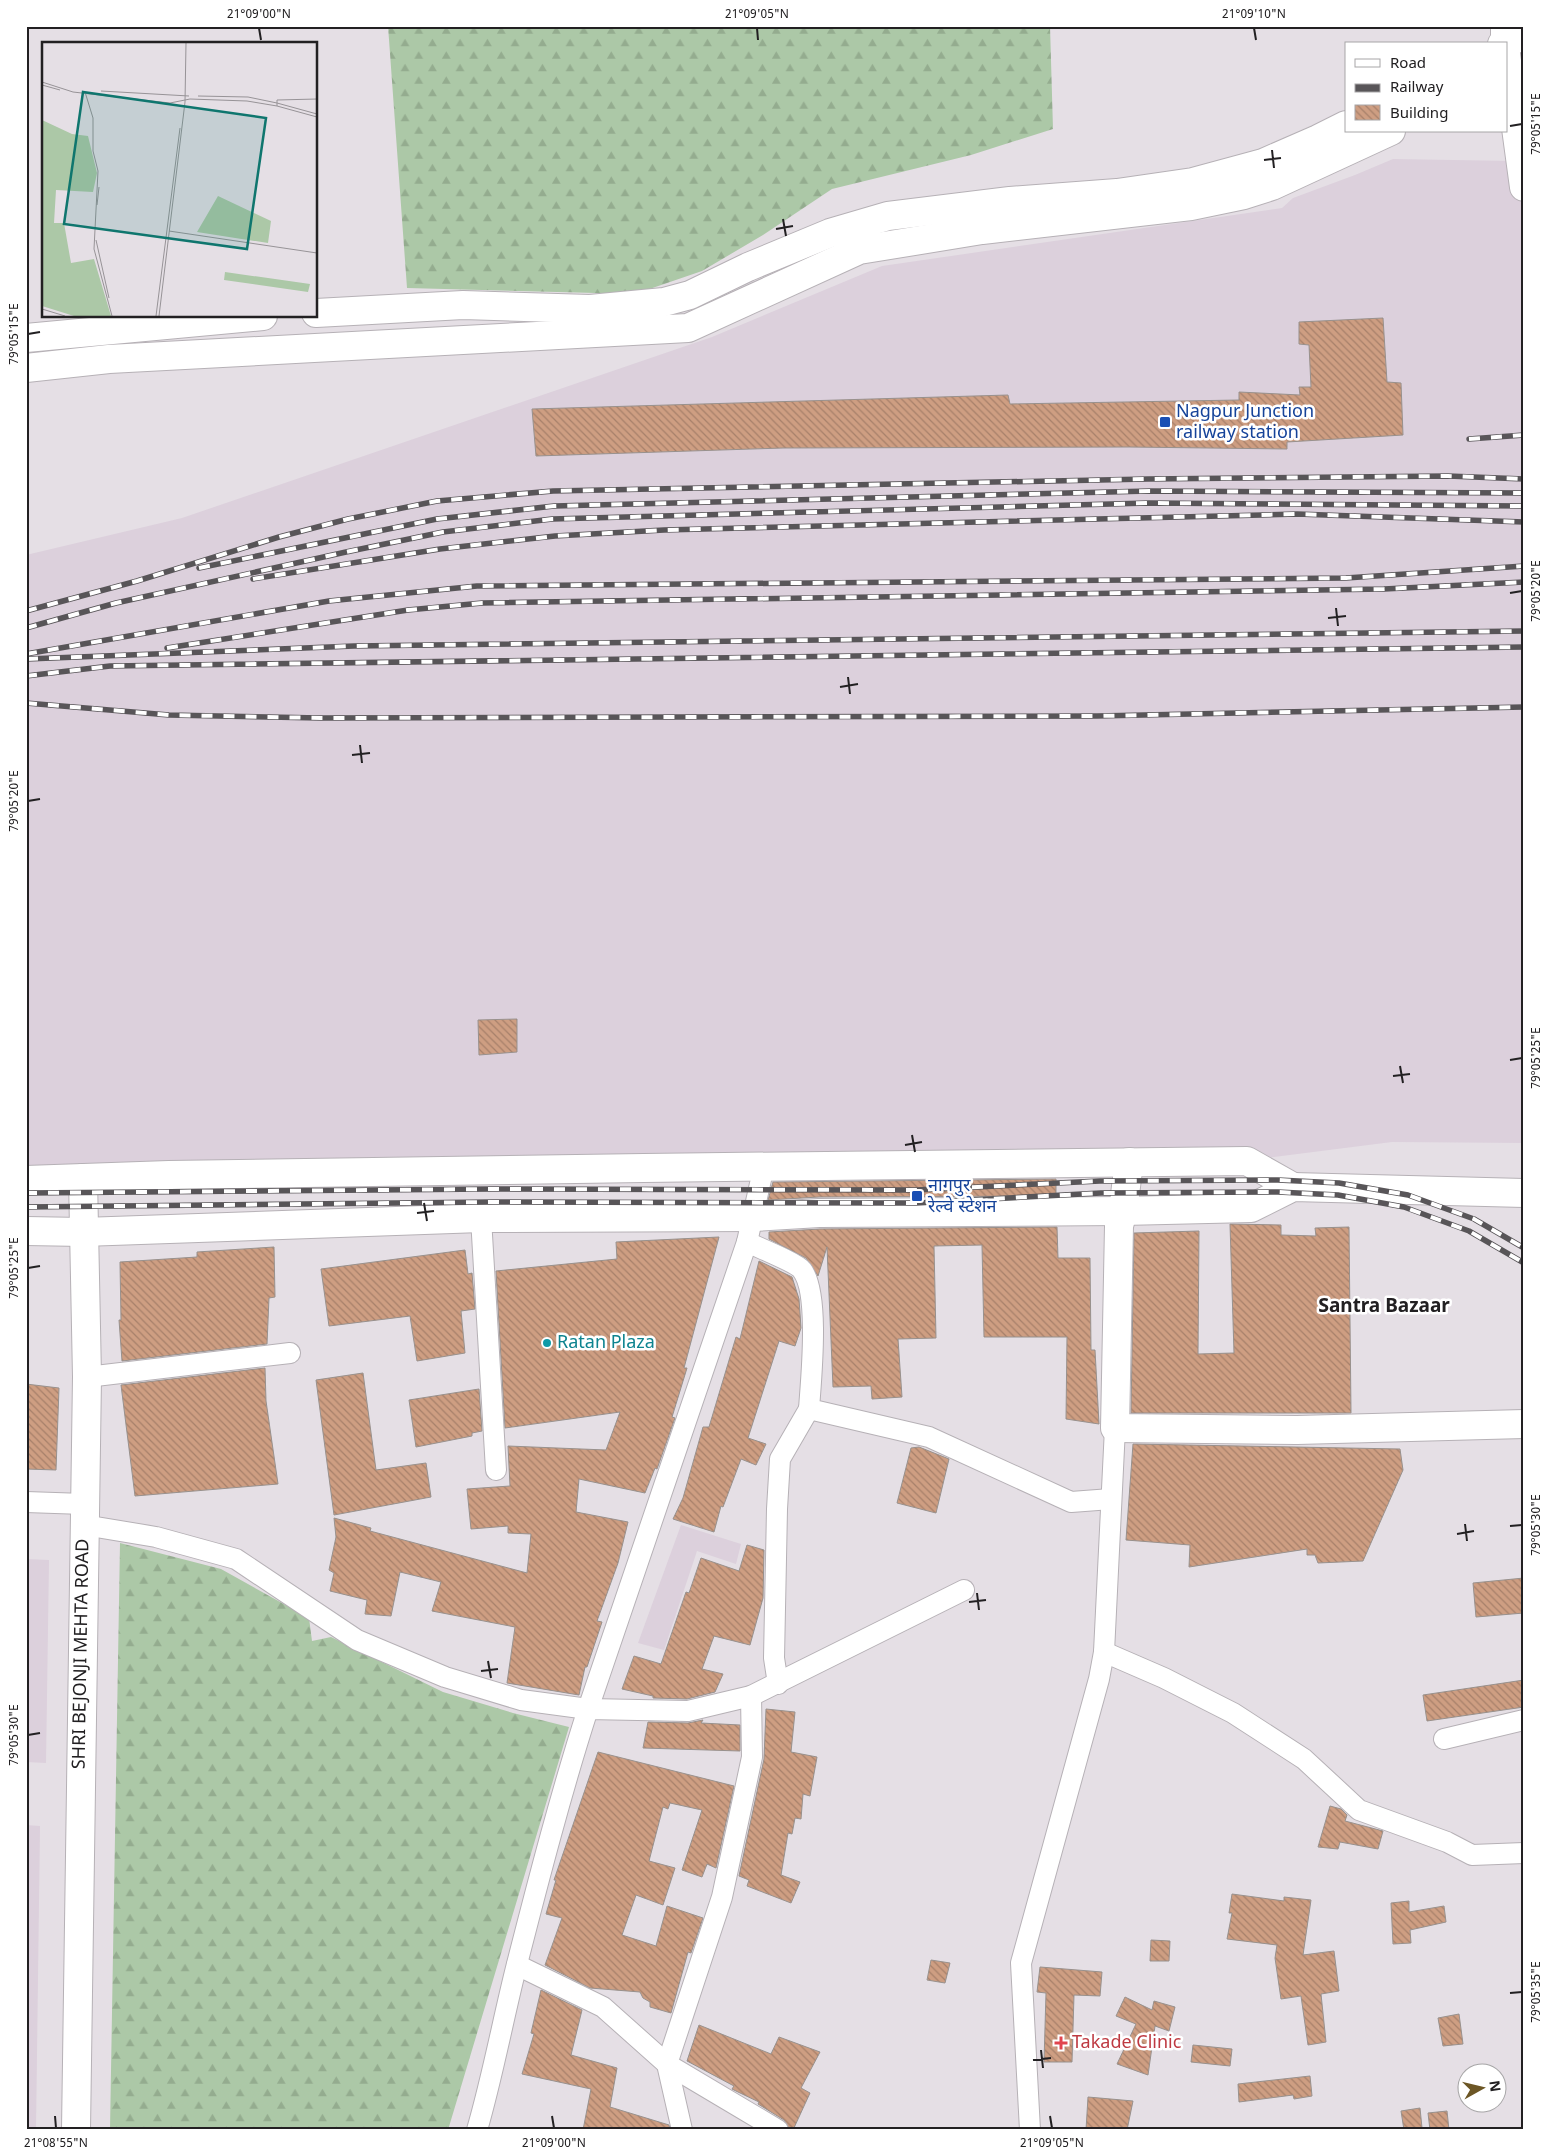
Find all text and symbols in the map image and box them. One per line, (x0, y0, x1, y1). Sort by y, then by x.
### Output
text: 21°09'00"N (227, 7, 291, 23)
text: 21°09'05"N (725, 7, 789, 23)
text: 21°09'10"N (1222, 7, 1286, 23)
inset map (42, 42, 318, 318)
legend (1345, 42, 1508, 132)
text: Road (1390, 55, 1426, 74)
text: Railway (1390, 79, 1444, 98)
text: 79°05'15"E (1529, 93, 1545, 155)
text: Building (1390, 105, 1448, 124)
text: 79°05'15"E (7, 303, 23, 365)
place label: Nagpur Junction railway station (1176, 401, 1314, 445)
marker: Nagpur Junction railway station (1158, 415, 1172, 429)
text: 79°05'20"E (1529, 560, 1545, 622)
text: 79°05'20"E (7, 770, 23, 832)
text: 79°05'25"E (1529, 1027, 1545, 1089)
place label: नागपुर रेल्वे स्टेशन (927, 1175, 997, 1219)
marker: नागपुर रेल्वे स्टेशन (910, 1189, 924, 1203)
text: 79°05'25"E (7, 1237, 23, 1299)
district label: Santra Bazaar (1318, 1295, 1450, 1320)
place label: Ratan Plaza (557, 1332, 655, 1355)
marker: Ratan Plaza (541, 1337, 553, 1349)
text: 79°05'30"E (1529, 1494, 1545, 1556)
street label: SHRI BEJONJI MEHTA ROAD (68, 1539, 96, 1769)
text: 79°05'30"E (7, 1704, 23, 1766)
text: 79°05'35"E (1529, 1961, 1545, 2023)
place label: Takade Clinic (1072, 2032, 1182, 2055)
marker: Takade Clinic (1054, 2036, 1068, 2050)
north arrow (1458, 2064, 1508, 2114)
text: N (1483, 2079, 1504, 2093)
text: 21°08'55"N (24, 2136, 88, 2152)
text: 21°09'00"N (522, 2136, 586, 2152)
text: 21°09'05"N (1020, 2136, 1084, 2152)

